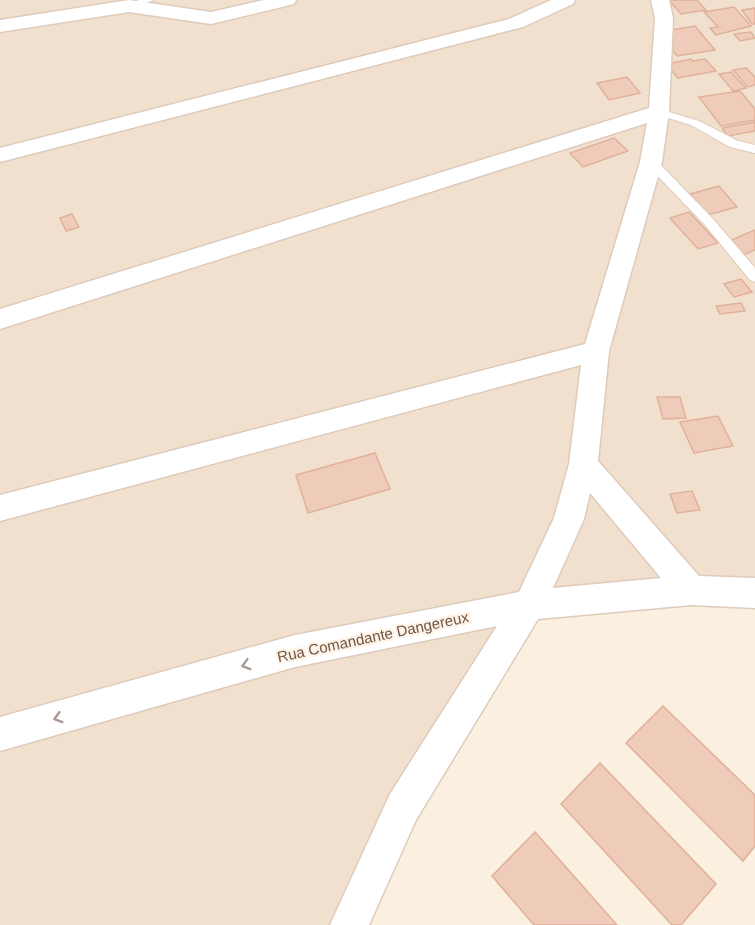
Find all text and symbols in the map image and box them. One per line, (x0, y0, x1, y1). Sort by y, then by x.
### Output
street label: Rua Comandante Dangereux (276, 608, 471, 665)
one-way arrow (241, 658, 252, 670)
one-way arrow (53, 711, 64, 723)

